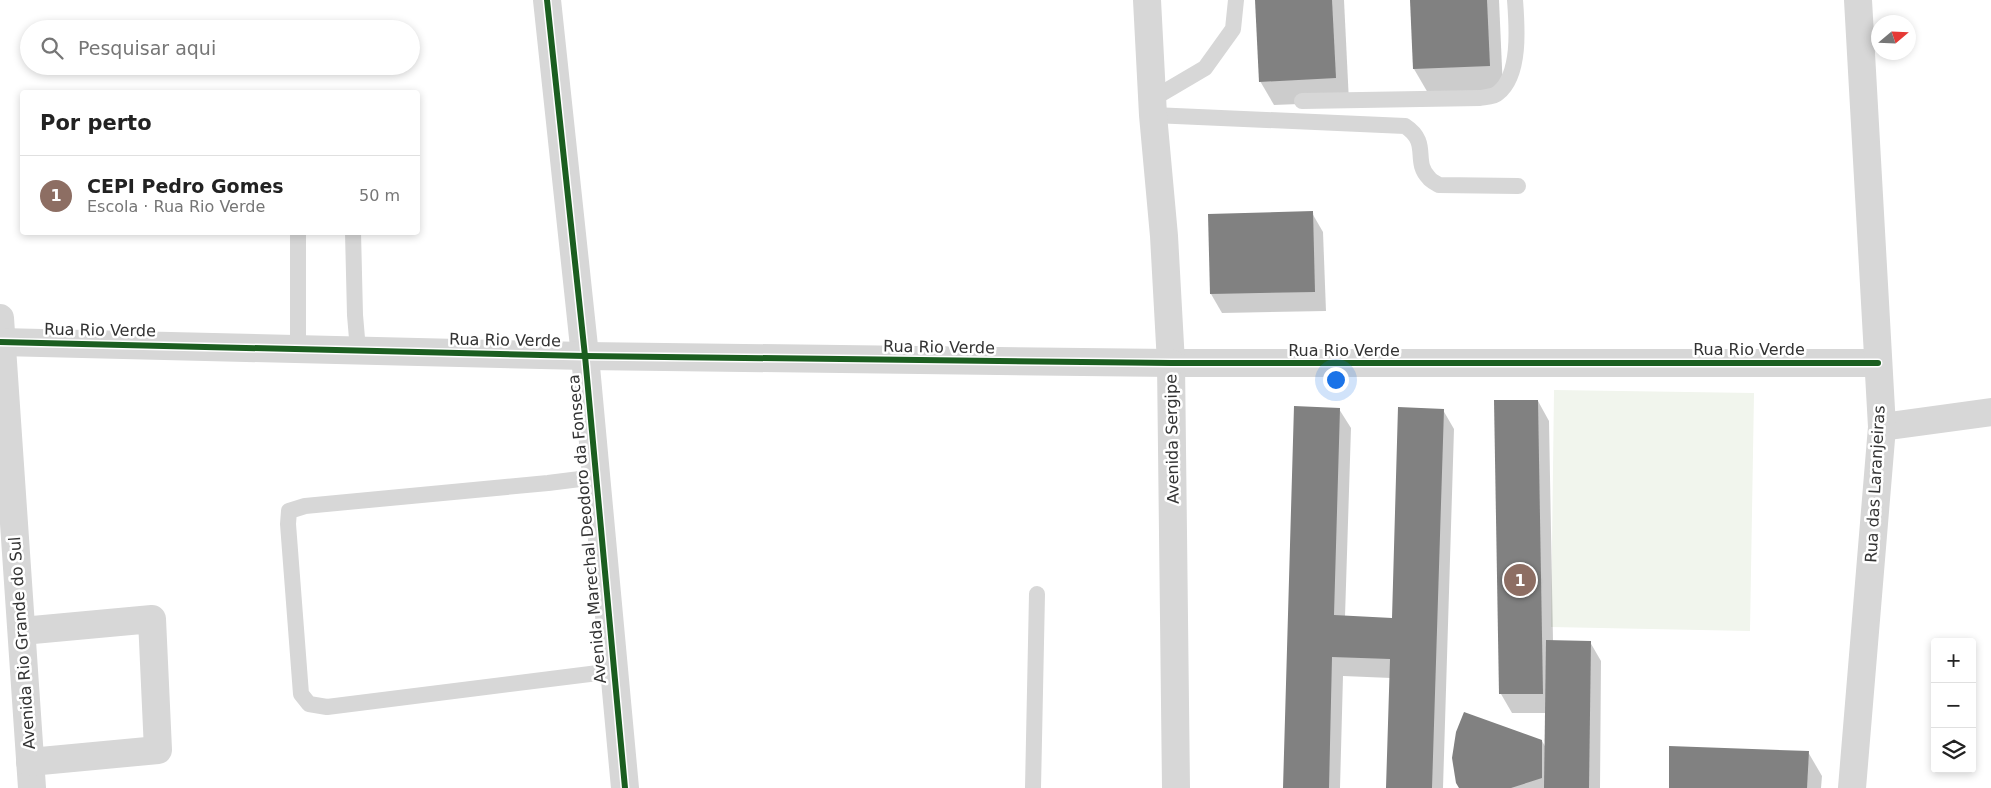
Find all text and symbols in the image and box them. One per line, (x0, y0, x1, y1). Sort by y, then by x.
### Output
north arrow (1871, 15, 1916, 60)
search box (20, 20, 420, 75)
icon: search (38, 34, 66, 62)
text: Pesquisar aqui (78, 37, 216, 59)
text: Por perto (40, 111, 152, 135)
text: CEPI Pedro Gomes (87, 175, 284, 197)
text: 1 (50, 186, 62, 205)
text: 50 m (359, 186, 400, 205)
text: Escola · Rua Rio Verde (87, 197, 265, 216)
street label: Rua Rio Verde (44, 320, 156, 340)
street label: Rua Rio Verde (449, 330, 561, 350)
street label: Rua Rio Verde (883, 337, 995, 357)
street label: Rua Rio Verde (1693, 340, 1805, 359)
street label: Rua Rio Verde (1288, 341, 1400, 360)
your location (1323, 367, 1349, 393)
street label: Avenida Marechal Deodoro da Fonseca (564, 374, 610, 684)
street label: Avenida Sergipe (1161, 374, 1183, 504)
street label: Rua das Laranjeiras (1861, 405, 1889, 563)
street label: Avenida Rio Grande do Sul (5, 536, 39, 750)
pin: 1 (1504, 561, 1536, 599)
map controls (1931, 638, 1976, 773)
button: + (1931, 638, 1976, 683)
button: − (1931, 683, 1976, 728)
button: layers (1931, 728, 1976, 773)

